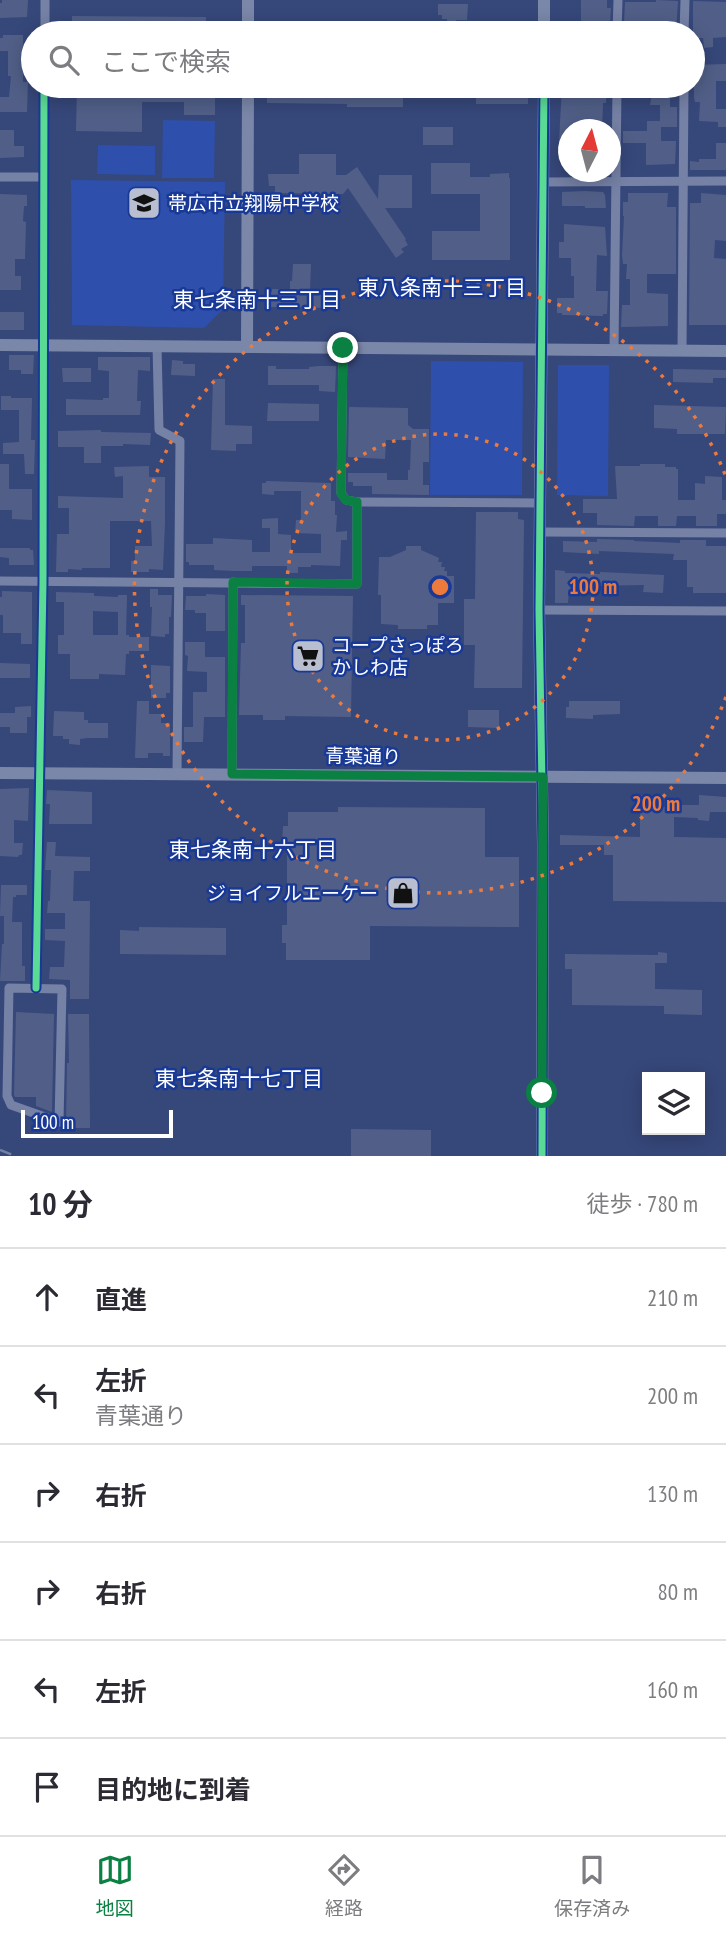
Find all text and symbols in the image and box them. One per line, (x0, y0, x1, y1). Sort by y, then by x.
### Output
search box (21, 21, 705, 98)
icon: search (45, 41, 83, 79)
text: ここで検索 (101, 45, 231, 78)
north arrow (558, 119, 621, 182)
school or university icon: 帯広市立翔陽中学校 (125, 184, 163, 222)
place label: 帯広市立翔陽中学校 (168, 191, 339, 215)
district label: 東八条南十三丁目 (358, 274, 526, 301)
district label: 東七条南十三丁目 (173, 286, 341, 313)
route end (327, 332, 358, 363)
text: 100 m (569, 573, 617, 600)
centre of rings (428, 575, 452, 599)
place label: コープさっぽろ かしわ店 (332, 633, 464, 679)
supermarket icon: コープさっぽろ かしわ店 (289, 637, 327, 675)
street label: 青葉通り (325, 743, 401, 769)
text: 200 m (632, 790, 680, 817)
district label: 東七条南十六丁目 (169, 836, 337, 863)
shop icon: ジョイフルエーケー (384, 874, 422, 912)
place label: ジョイフルエーケー (207, 881, 378, 905)
district label: 東七条南十七丁目 (155, 1065, 323, 1092)
map controls (642, 1072, 705, 1135)
button: layers (642, 1072, 705, 1135)
route start (526, 1077, 557, 1108)
scale bar (21, 1107, 173, 1139)
text: 100 m (32, 1110, 74, 1134)
text: 10 分 (28, 1184, 93, 1223)
text: 徒歩 · 780 m (586, 1189, 698, 1218)
icon: ahead (28, 1278, 66, 1316)
text: 直進 (95, 1283, 147, 1316)
text: 210 m (647, 1283, 698, 1312)
text: 左折 (95, 1364, 147, 1397)
icon: left (28, 1376, 66, 1414)
text: 200 m (647, 1381, 698, 1410)
text: 青葉通り (95, 1401, 187, 1430)
icon: right (28, 1474, 66, 1512)
text: 右折 (95, 1479, 147, 1512)
text: 130 m (647, 1479, 698, 1508)
icon: right (28, 1572, 66, 1610)
text: 右折 (95, 1577, 147, 1610)
text: 80 m (657, 1577, 698, 1606)
icon: left (28, 1670, 66, 1708)
text: 左折 (95, 1675, 147, 1708)
text: 160 m (647, 1675, 698, 1704)
icon: arrive (28, 1768, 66, 1806)
text: 目的地に到着 (95, 1773, 251, 1806)
tab: 地図 (96, 1851, 134, 1920)
tab: 経路 (325, 1851, 363, 1920)
tab: 保存済み (554, 1851, 630, 1920)

